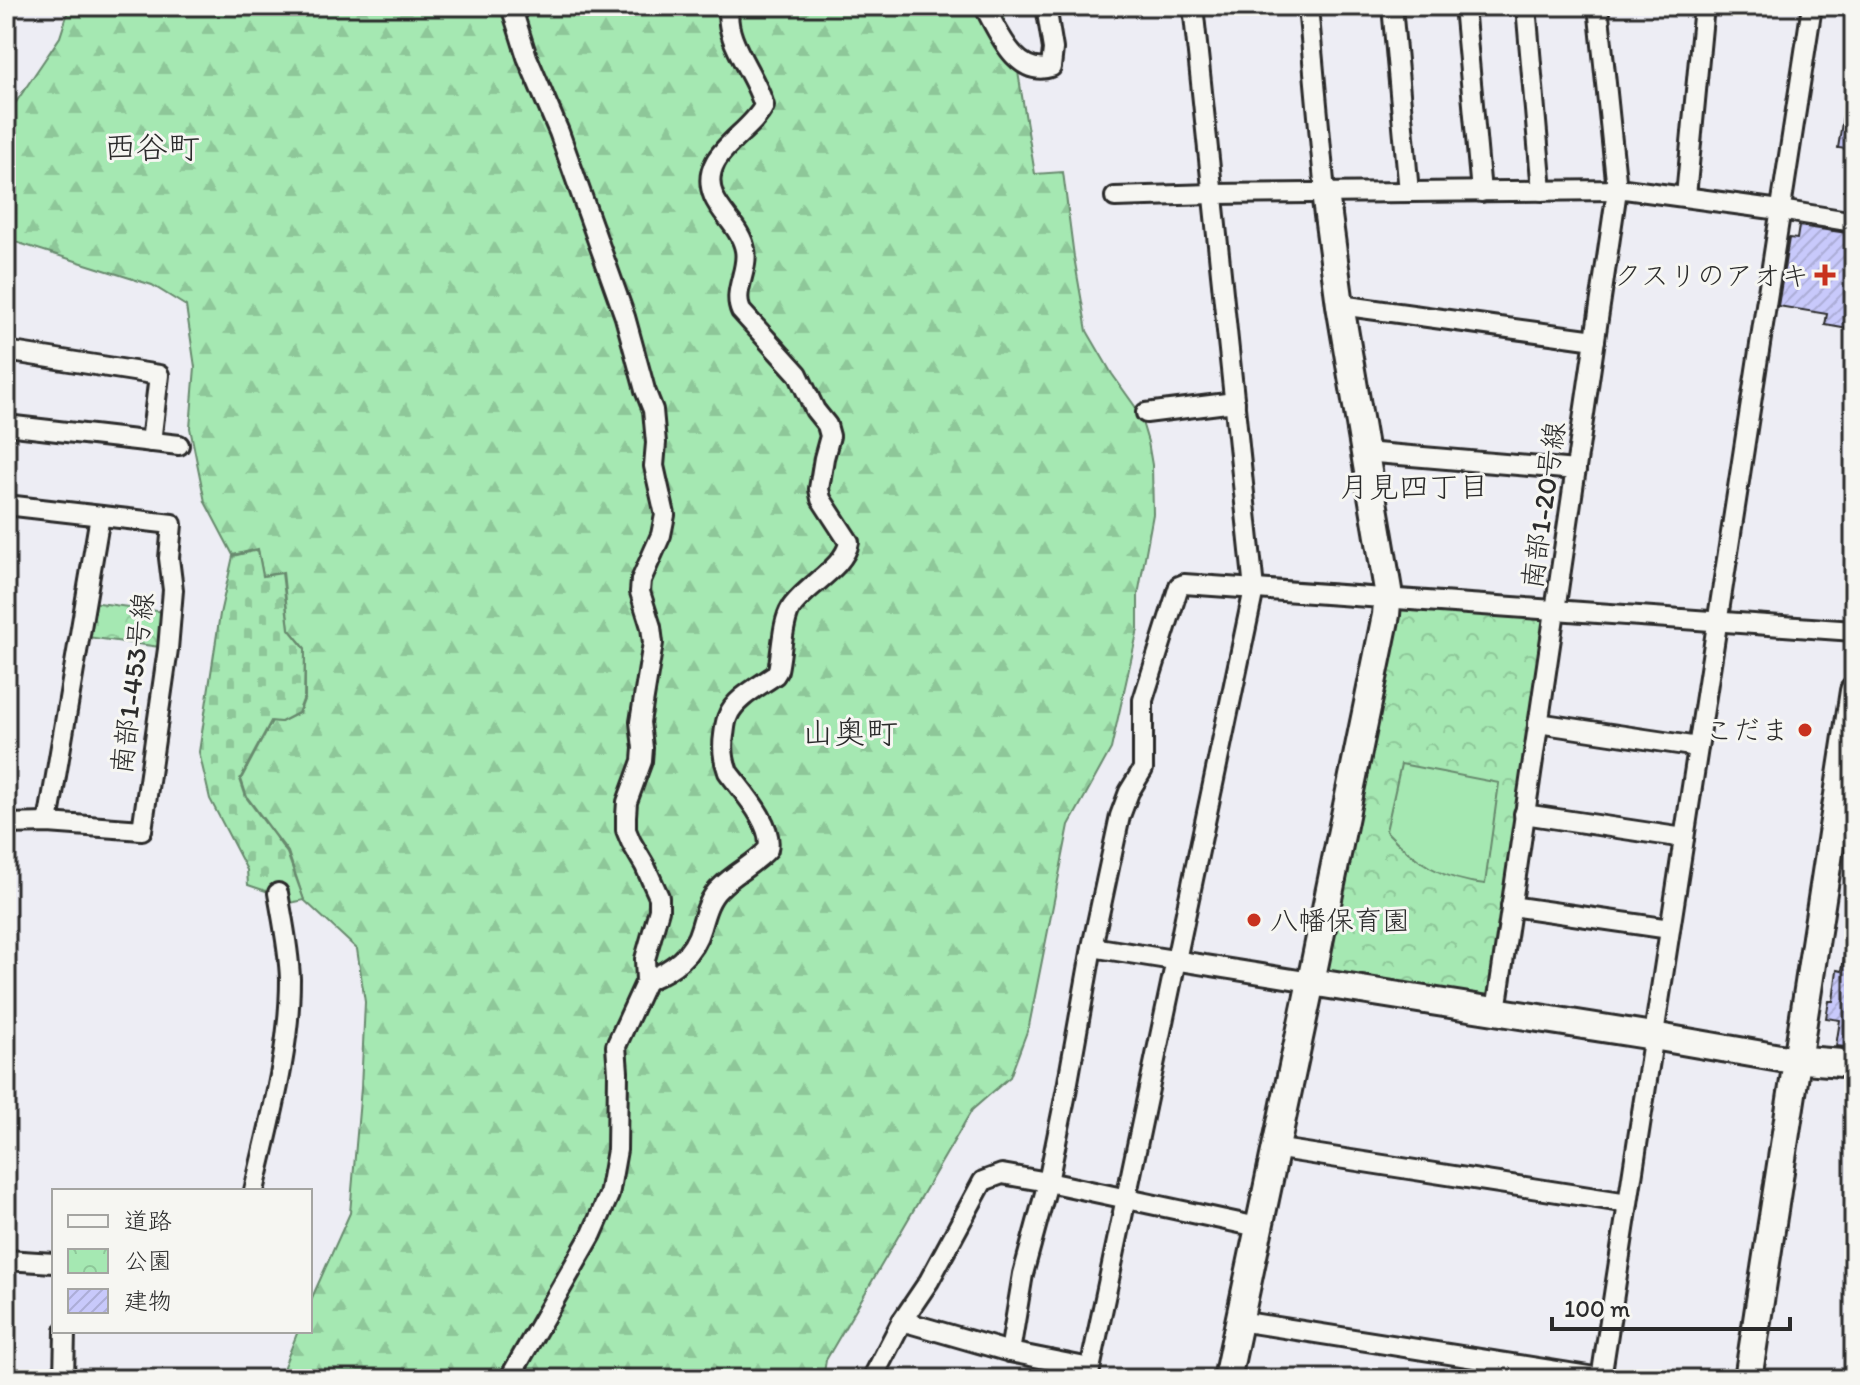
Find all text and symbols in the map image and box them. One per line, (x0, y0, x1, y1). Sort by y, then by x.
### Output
district label: 西谷町 (104, 128, 200, 166)
place label: クスリのアオキ (1614, 258, 1809, 292)
marker: クスリのアオキ (1816, 266, 1834, 284)
street label: 南部1-20号線 (1514, 419, 1572, 591)
district label: 月見四丁目 (1339, 468, 1489, 505)
street label: 南部1-453号線 (104, 590, 160, 776)
district label: 山奥町 (802, 713, 898, 751)
place label: こだま (1705, 713, 1789, 747)
marker: こだま (1796, 721, 1814, 739)
place label: 八幡保育園 (1270, 903, 1410, 937)
marker: 八幡保育園 (1245, 911, 1263, 929)
legend (52, 1189, 312, 1333)
text: 道路 (124, 1206, 172, 1235)
text: 公園 (124, 1246, 172, 1275)
scale bar (1552, 1281, 1790, 1331)
text: 建物 (124, 1286, 172, 1315)
text: 100 m (1564, 1294, 1630, 1323)

